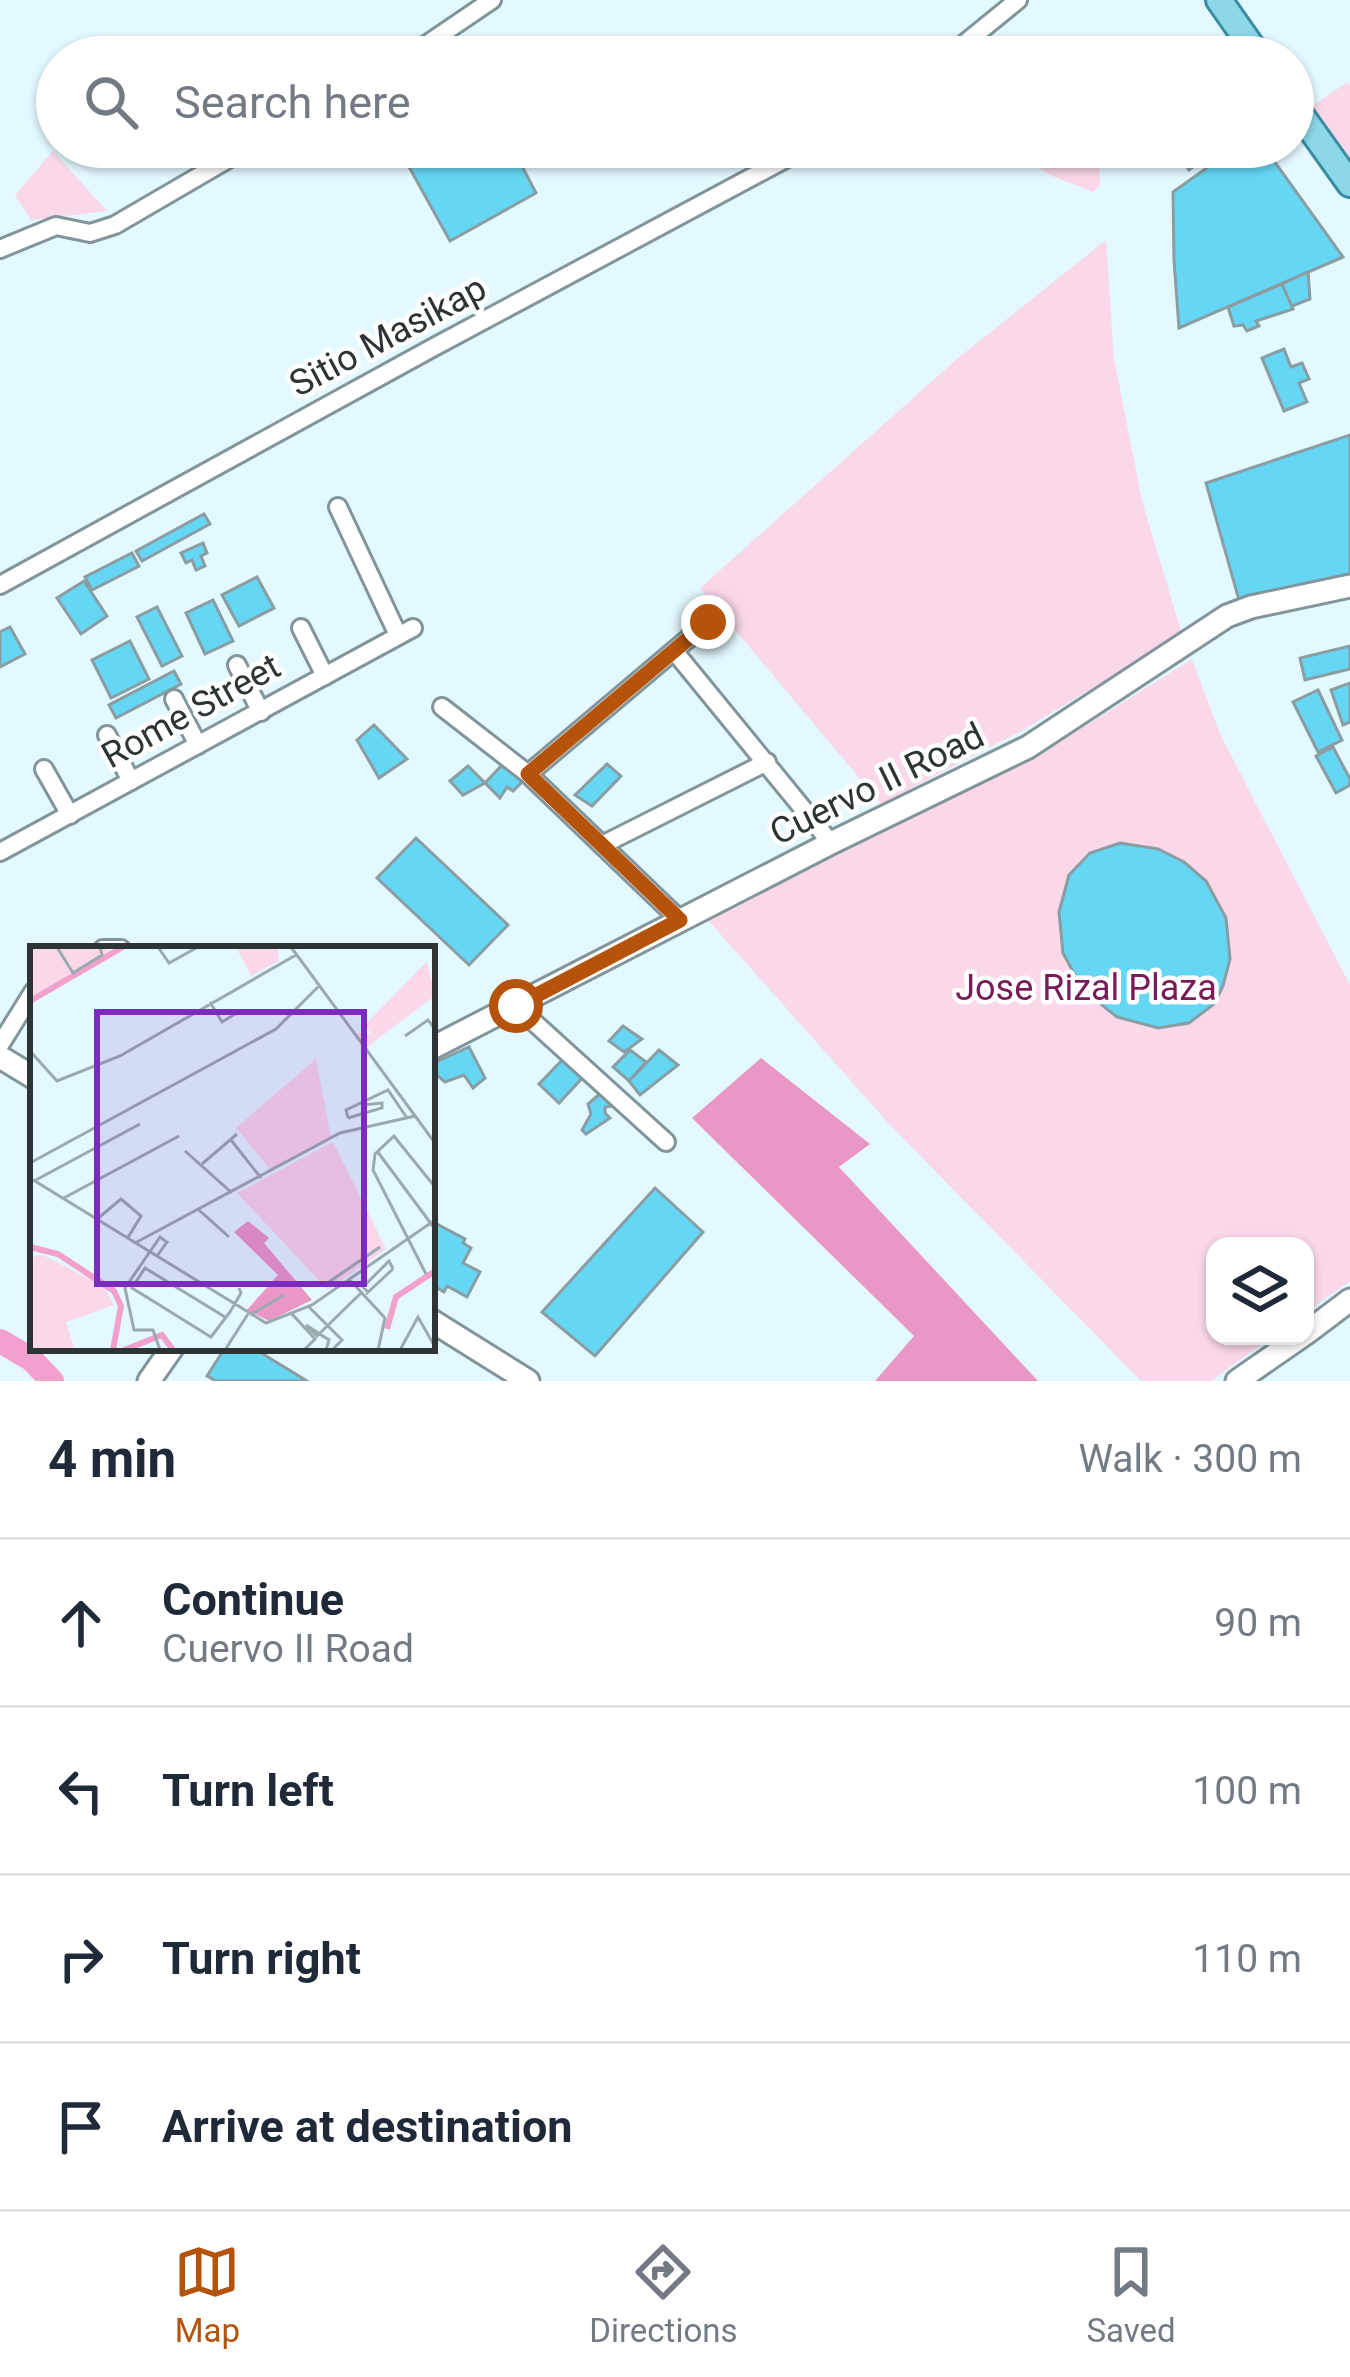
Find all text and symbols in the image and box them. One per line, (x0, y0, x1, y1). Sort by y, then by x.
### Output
search box (36, 36, 1314, 168)
icon: search (78, 69, 144, 135)
text: Search here (174, 76, 411, 129)
street label: Sitio Masikap (283, 267, 493, 405)
route end (681, 595, 735, 649)
street label: Rome Street (95, 645, 287, 777)
street label: Cuervo II Road (763, 714, 991, 854)
inset map (30, 946, 435, 1351)
park label: Jose Rizal Plaza (955, 967, 1217, 1009)
route start (489, 979, 543, 1033)
map controls (1206, 1237, 1314, 1345)
button: layers (1206, 1237, 1314, 1345)
text: 4 min (48, 1430, 176, 1489)
text: Walk · 300 m (1078, 1436, 1302, 1482)
text: Continue (162, 1573, 344, 1626)
icon: ahead (48, 1590, 114, 1656)
text: 90 m (1214, 1600, 1302, 1646)
text: Cuervo II Road (162, 1626, 414, 1672)
icon: left (48, 1758, 114, 1824)
text: Turn left (162, 1764, 334, 1817)
text: 100 m (1192, 1768, 1302, 1814)
icon: right (48, 1926, 114, 1992)
text: Turn right (162, 1932, 361, 1985)
text: 110 m (1192, 1936, 1302, 1982)
icon: arrive (48, 2094, 114, 2160)
text: Arrive at destination (162, 2100, 573, 2153)
tab: Map (174, 2239, 240, 2350)
tab: Directions (589, 2239, 738, 2350)
tab: Saved (1086, 2239, 1176, 2350)

